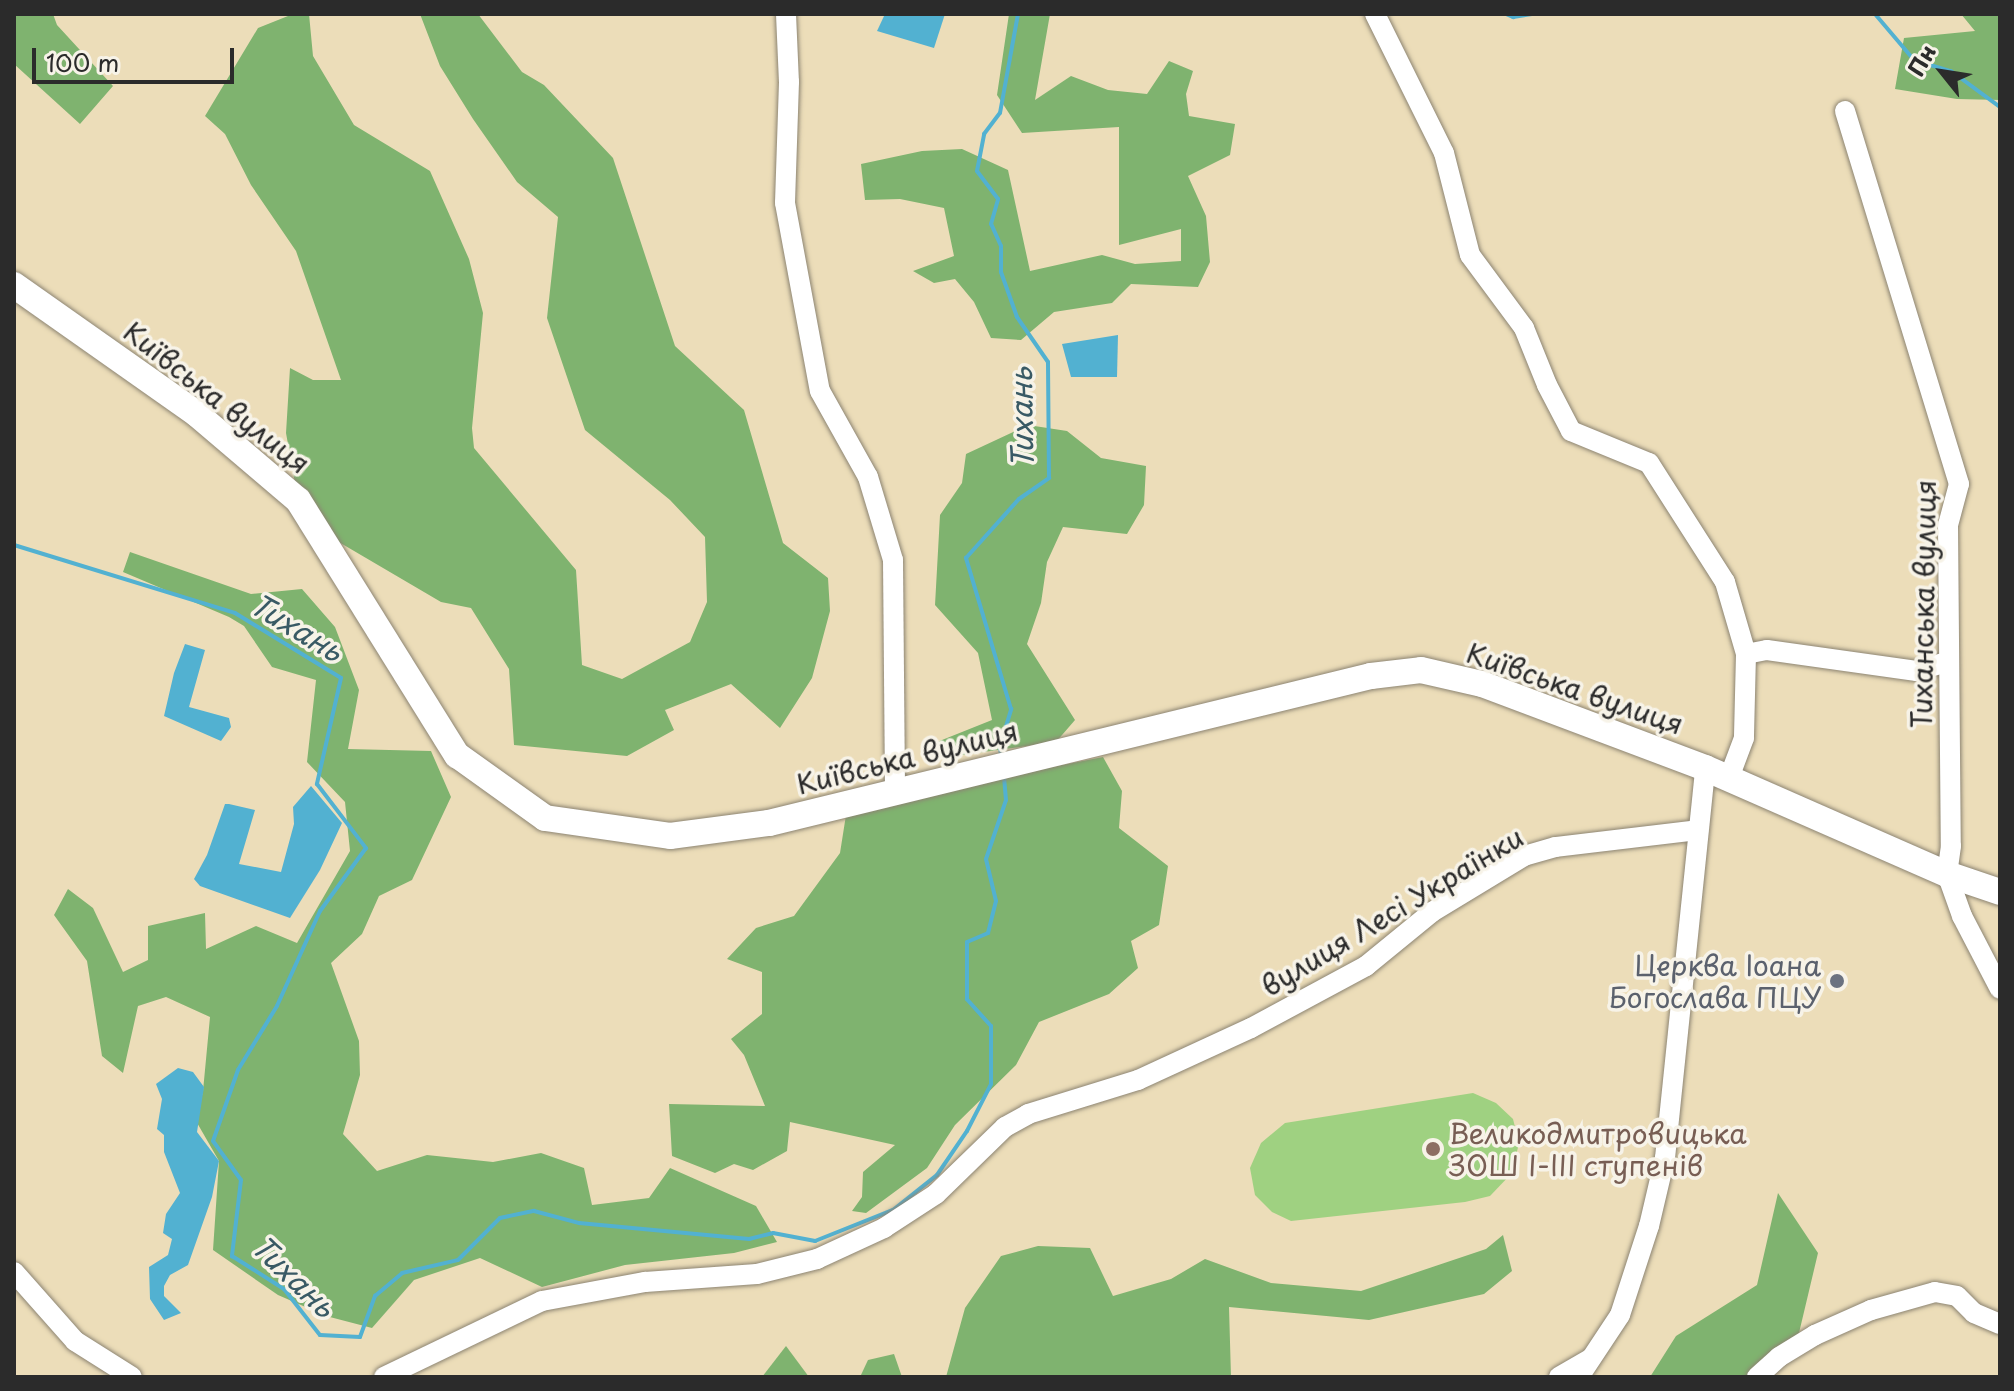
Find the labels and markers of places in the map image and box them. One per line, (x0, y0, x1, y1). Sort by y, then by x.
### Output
place label: Церква Іоана Богослава ПЦУ (1606, 948, 1821, 1014)
marker: Церква Іоана Богослава ПЦУ (1828, 972, 1846, 990)
place label: Великодмитровицька ЗОШ І-ІІІ ступенів (1449, 1116, 1747, 1182)
marker: Великодмитровицька ЗОШ І-ІІІ ступенів (1424, 1140, 1442, 1158)

